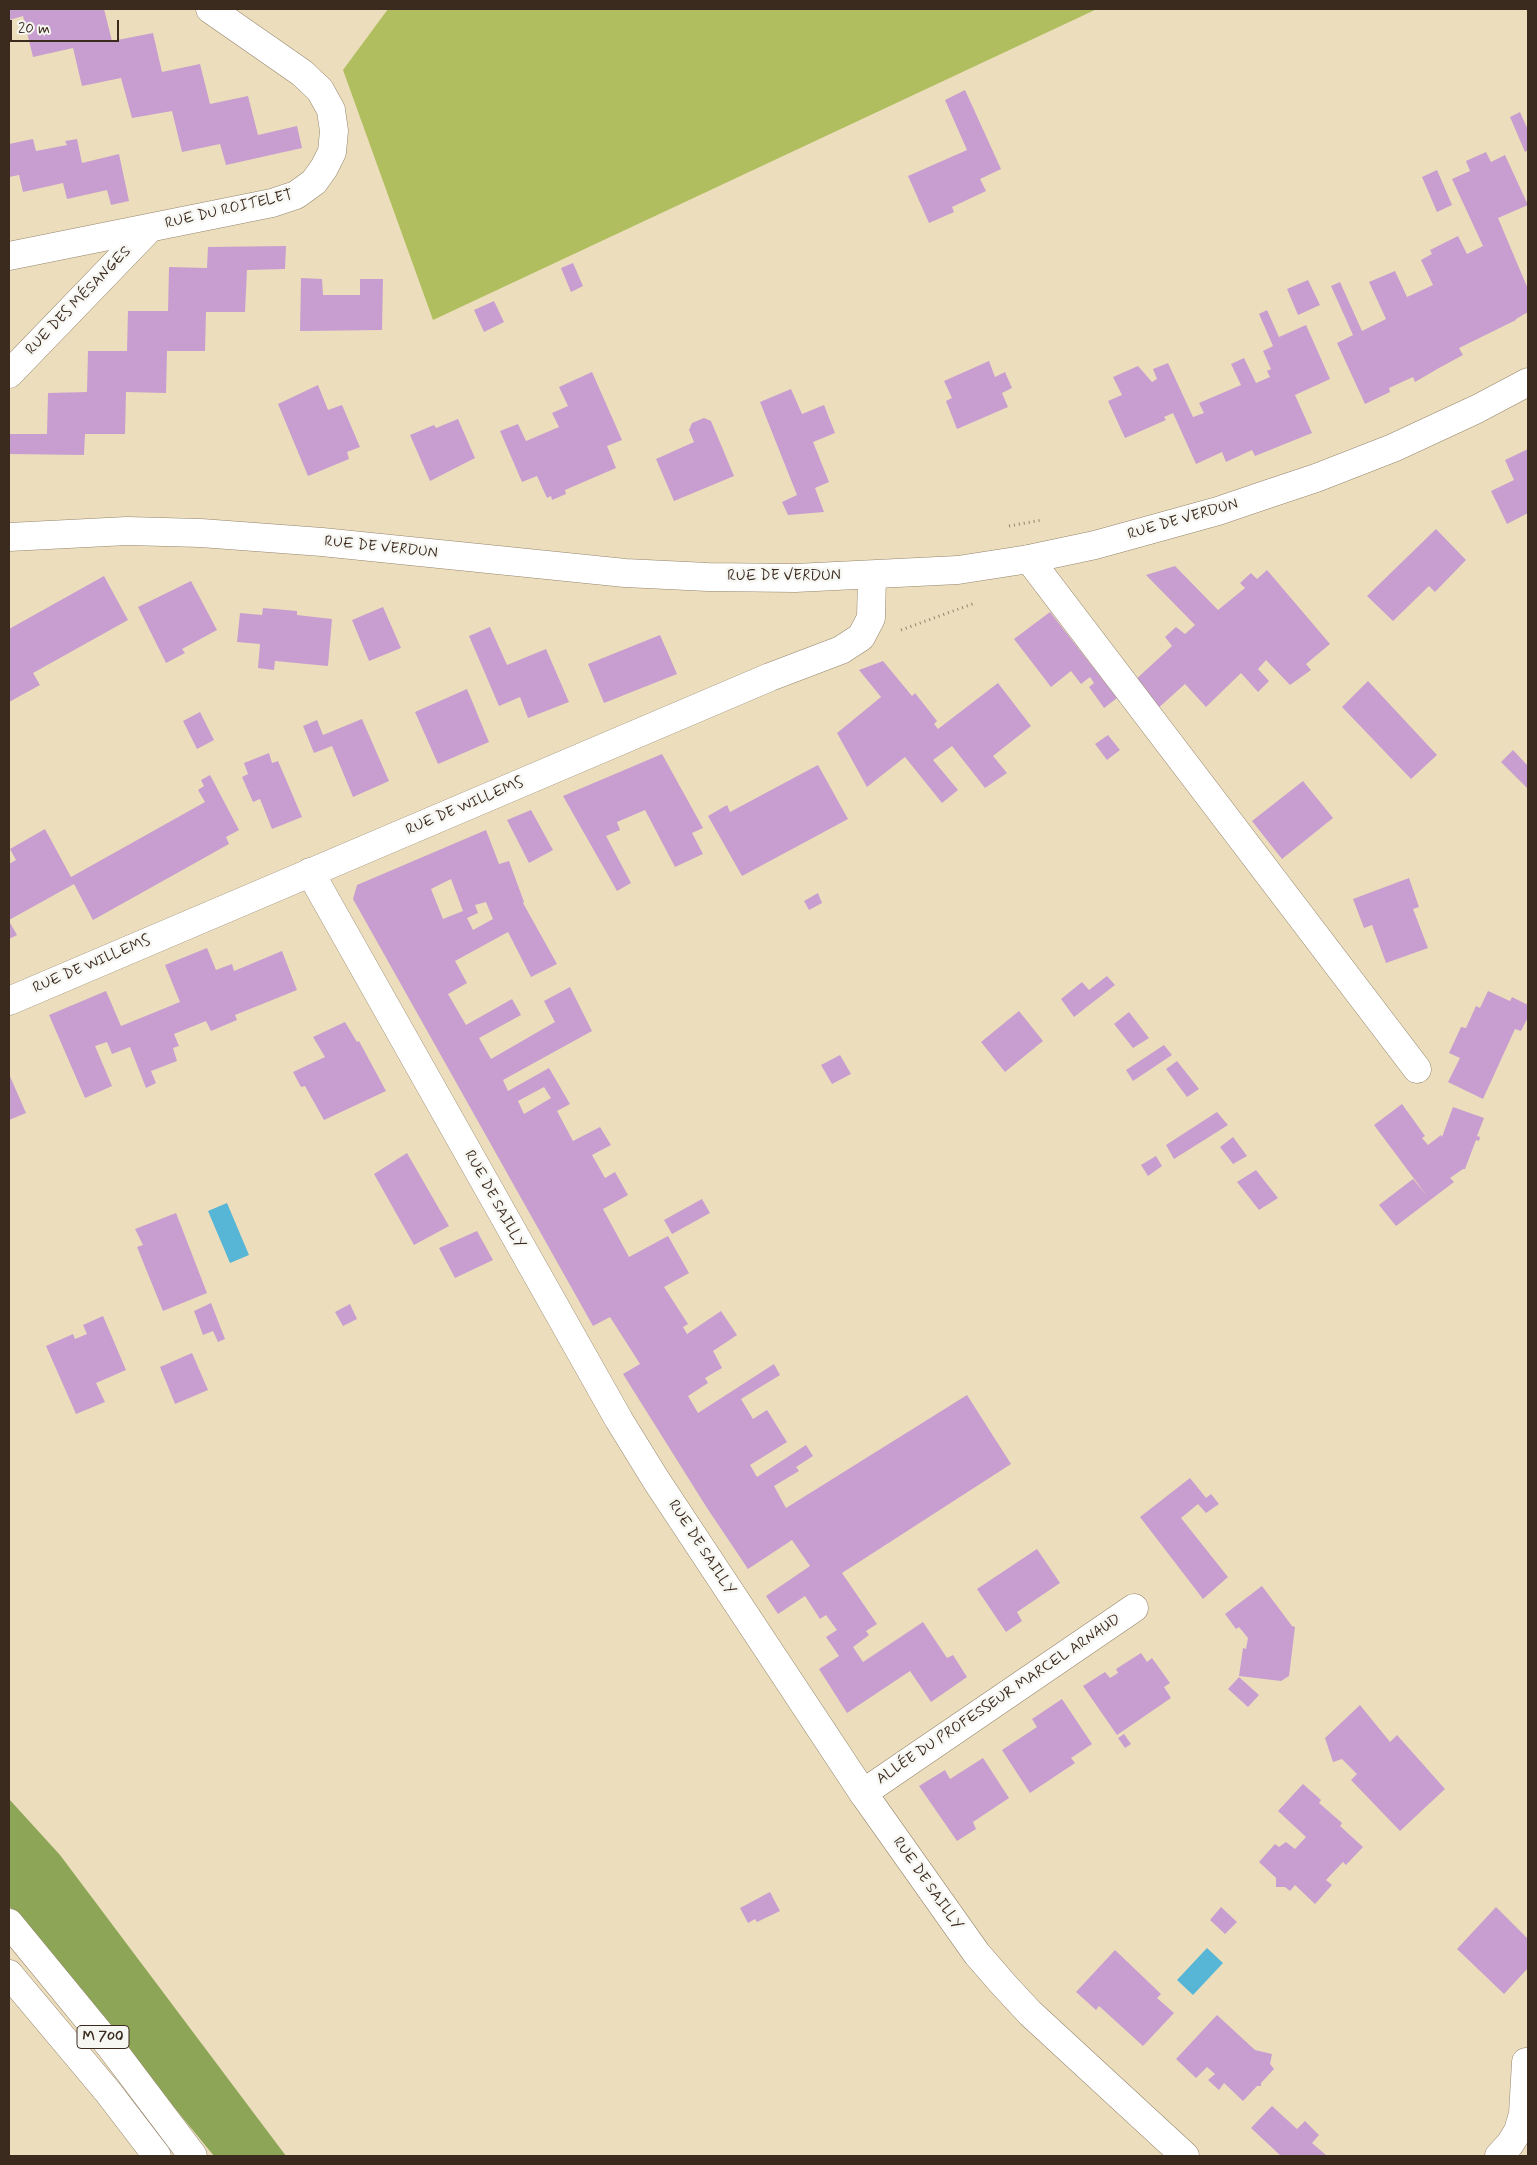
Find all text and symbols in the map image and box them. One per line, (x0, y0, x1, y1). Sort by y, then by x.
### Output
scale bar (12, 10, 121, 42)
text: 20 m (18, 19, 50, 39)
street label: RUE DU ROITELET (164, 187, 294, 233)
street label: RUE DES MÉSANGES (23, 243, 135, 359)
street label: RUE DE VERDUN (1126, 496, 1240, 544)
street label: RUE DE VERDUN (324, 533, 438, 563)
street label: RUE DE VERDUN (727, 568, 841, 586)
street label: RUE DE WILLEMS (403, 774, 527, 840)
street label: RUE DE WILLEMS (30, 932, 154, 998)
street label: RUE DE SAILLY (460, 1148, 528, 1252)
street label: RUE DE SAILLY (664, 1497, 738, 1599)
street label: ALLÉE DU PROFESSEUR MARCEL ARNAUD (873, 1611, 1125, 1789)
street label: RUE DE SAILLY (888, 1834, 966, 1934)
road number: M 700 (77, 2025, 129, 2048)

